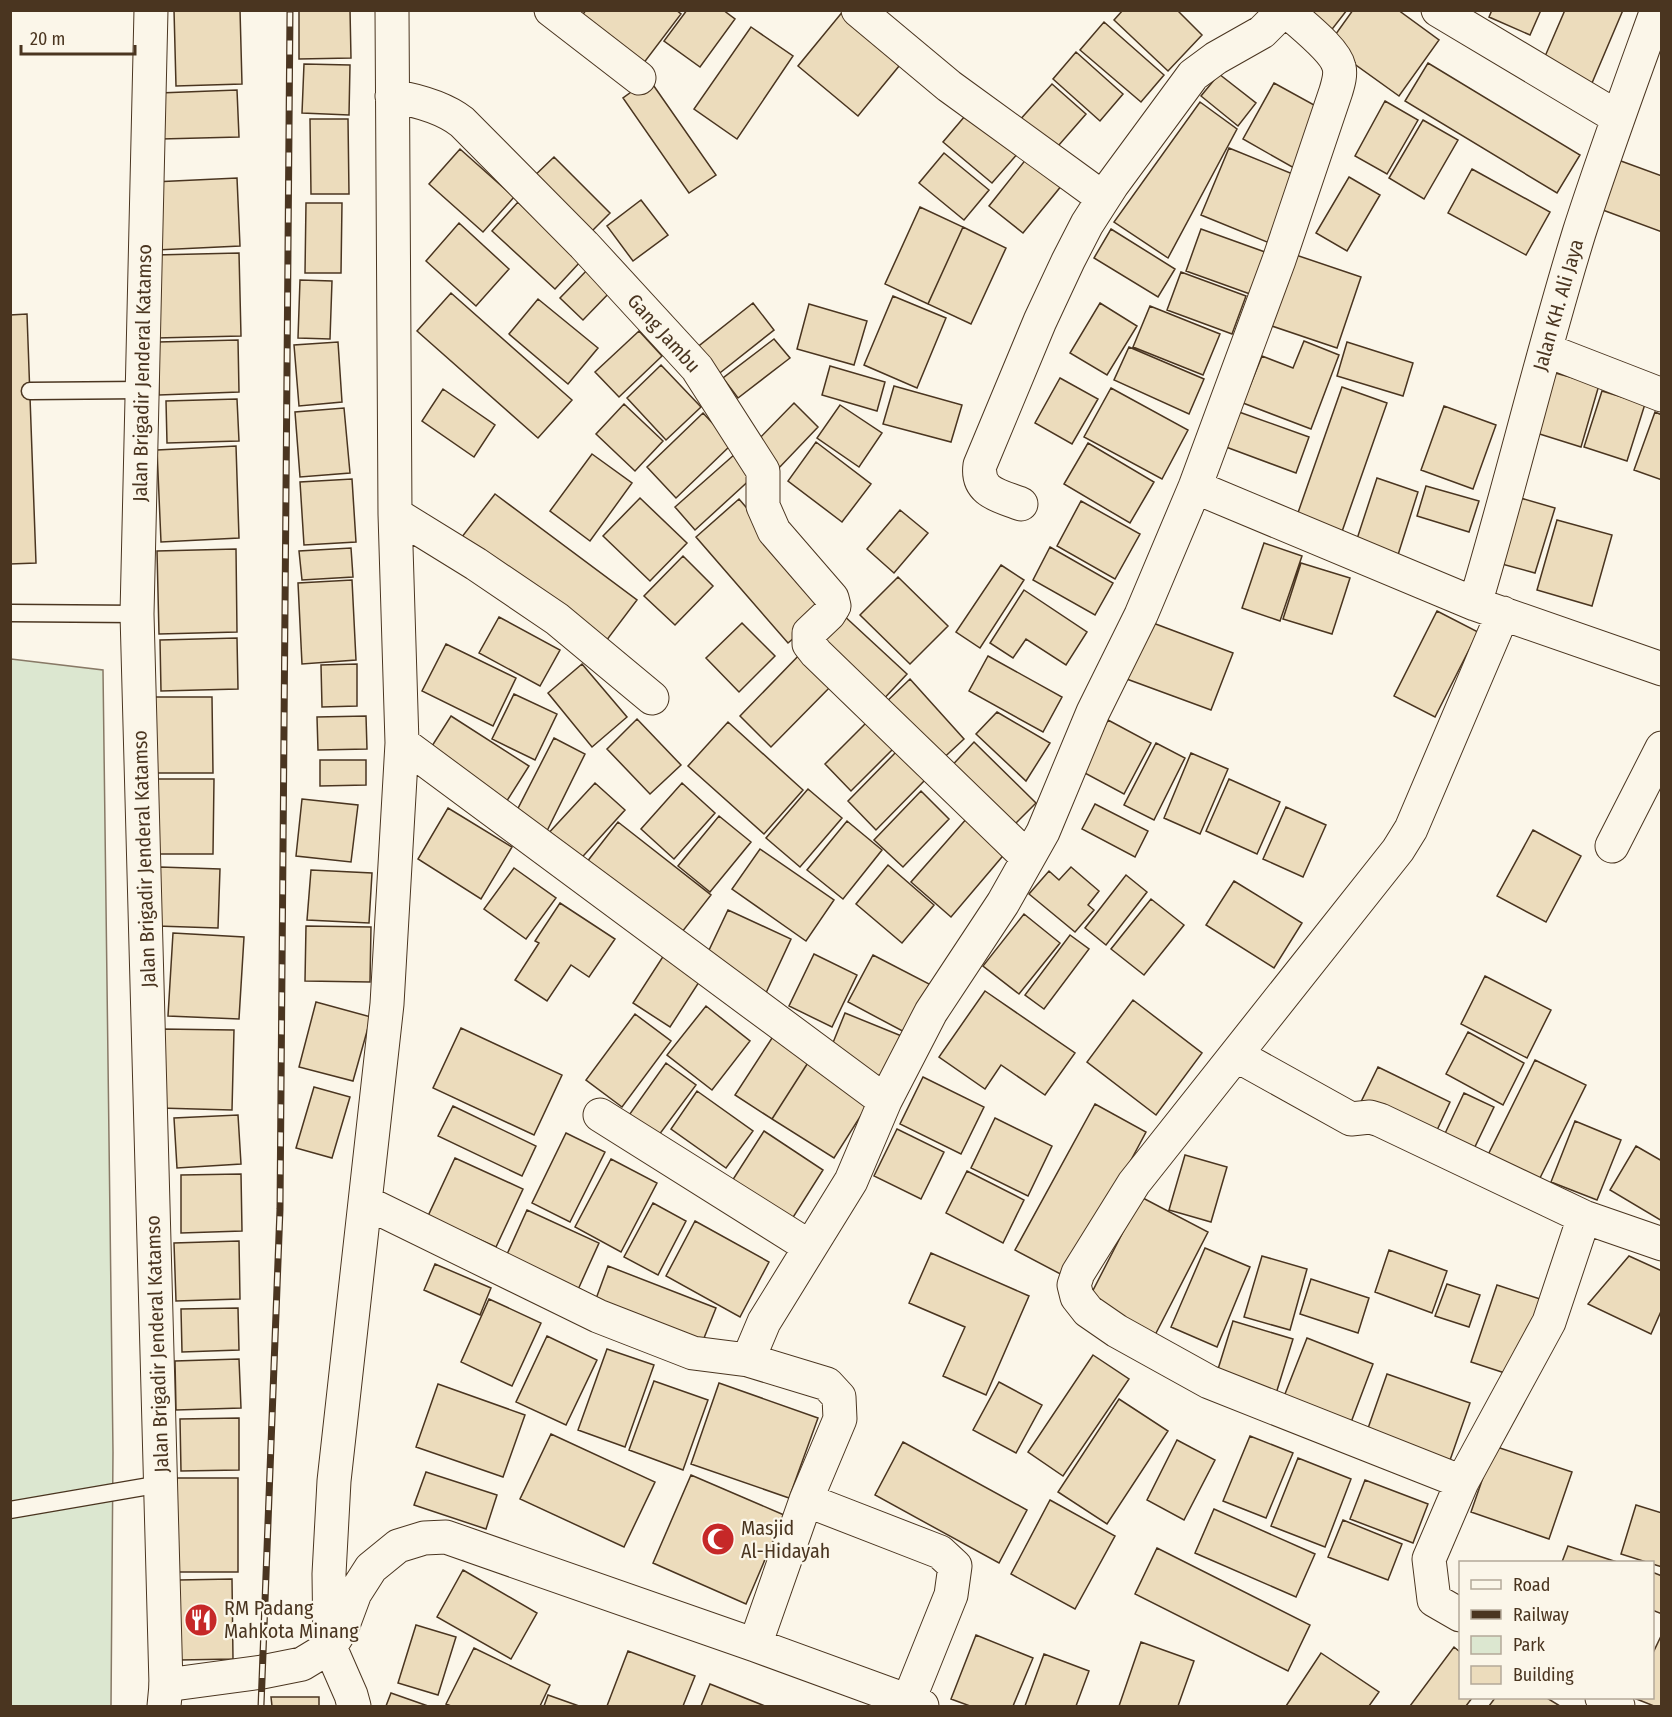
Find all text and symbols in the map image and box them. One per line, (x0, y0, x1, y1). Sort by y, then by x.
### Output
scale bar (21, 18, 135, 56)
text: 20 m (30, 28, 65, 50)
street label: Jalan KH. Ali Jaya (1528, 236, 1588, 374)
street label: Jalan Brigadir Jenderal Katamso (128, 244, 156, 502)
street label: Gang Jambu (622, 289, 706, 377)
street label: Jalan Brigadir Jenderal Katamso (128, 730, 160, 988)
street label: Jalan Brigadir Jenderal Katamso (141, 1215, 173, 1473)
place label: Masjid Al-Hidayah (741, 1516, 830, 1563)
mosque icon: Masjid Al-Hidayah (700, 1521, 736, 1557)
legend (1459, 1561, 1654, 1699)
text: Road (1513, 1574, 1550, 1596)
place label: RM Padang Mahkota Minang (224, 1596, 359, 1643)
restaurant icon: RM Padang Mahkota Minang (183, 1602, 219, 1638)
text: Railway (1513, 1604, 1569, 1626)
text: Park (1513, 1634, 1546, 1656)
text: Building (1513, 1664, 1574, 1686)

